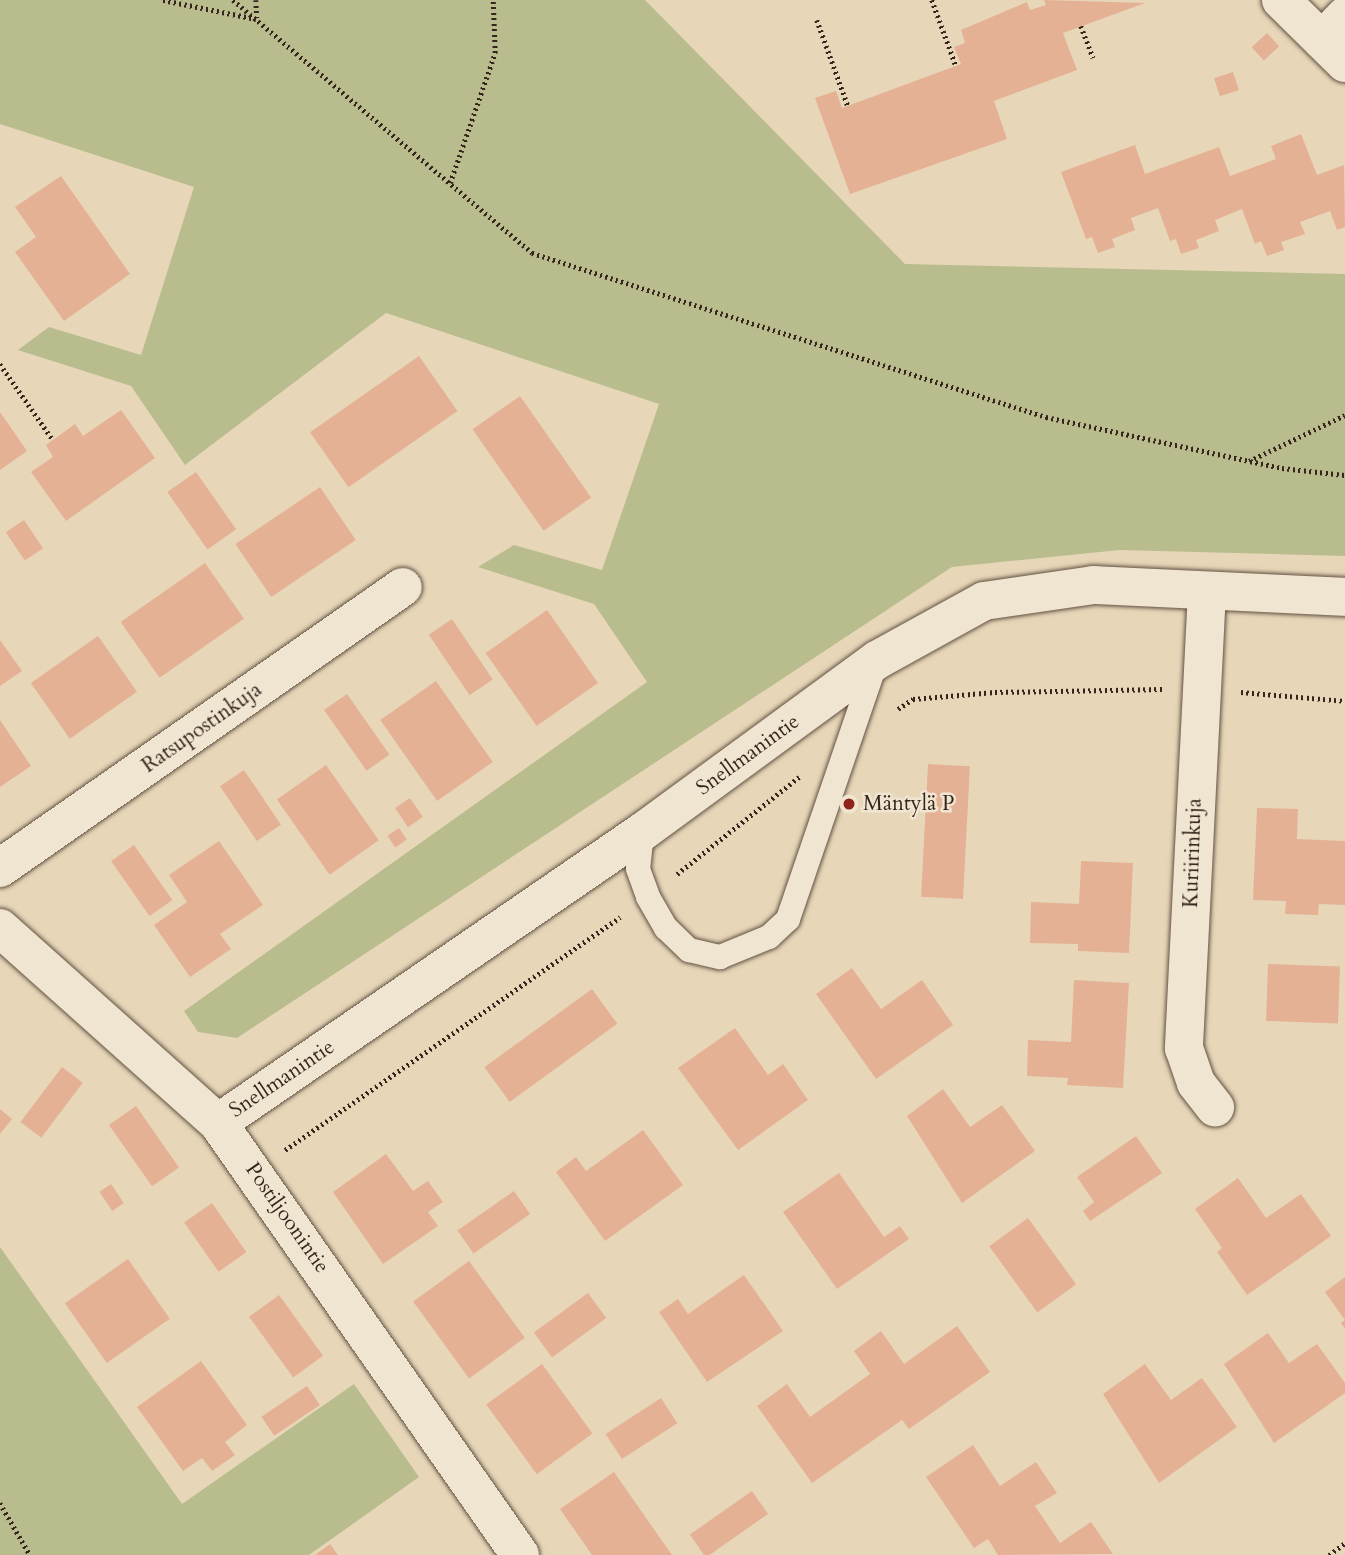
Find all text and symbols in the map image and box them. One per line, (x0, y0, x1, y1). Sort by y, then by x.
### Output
street label: Ratsupostinkuja (137, 677, 267, 779)
street label: Snellmanintie (692, 709, 804, 801)
place label: Mäntylä P (863, 791, 954, 817)
marker: Mäntylä P (841, 796, 857, 812)
street label: Kuriirinkuja (1178, 798, 1208, 908)
street label: Snellmanintie (225, 1035, 339, 1123)
street label: Postiljoonintie (240, 1158, 334, 1278)

